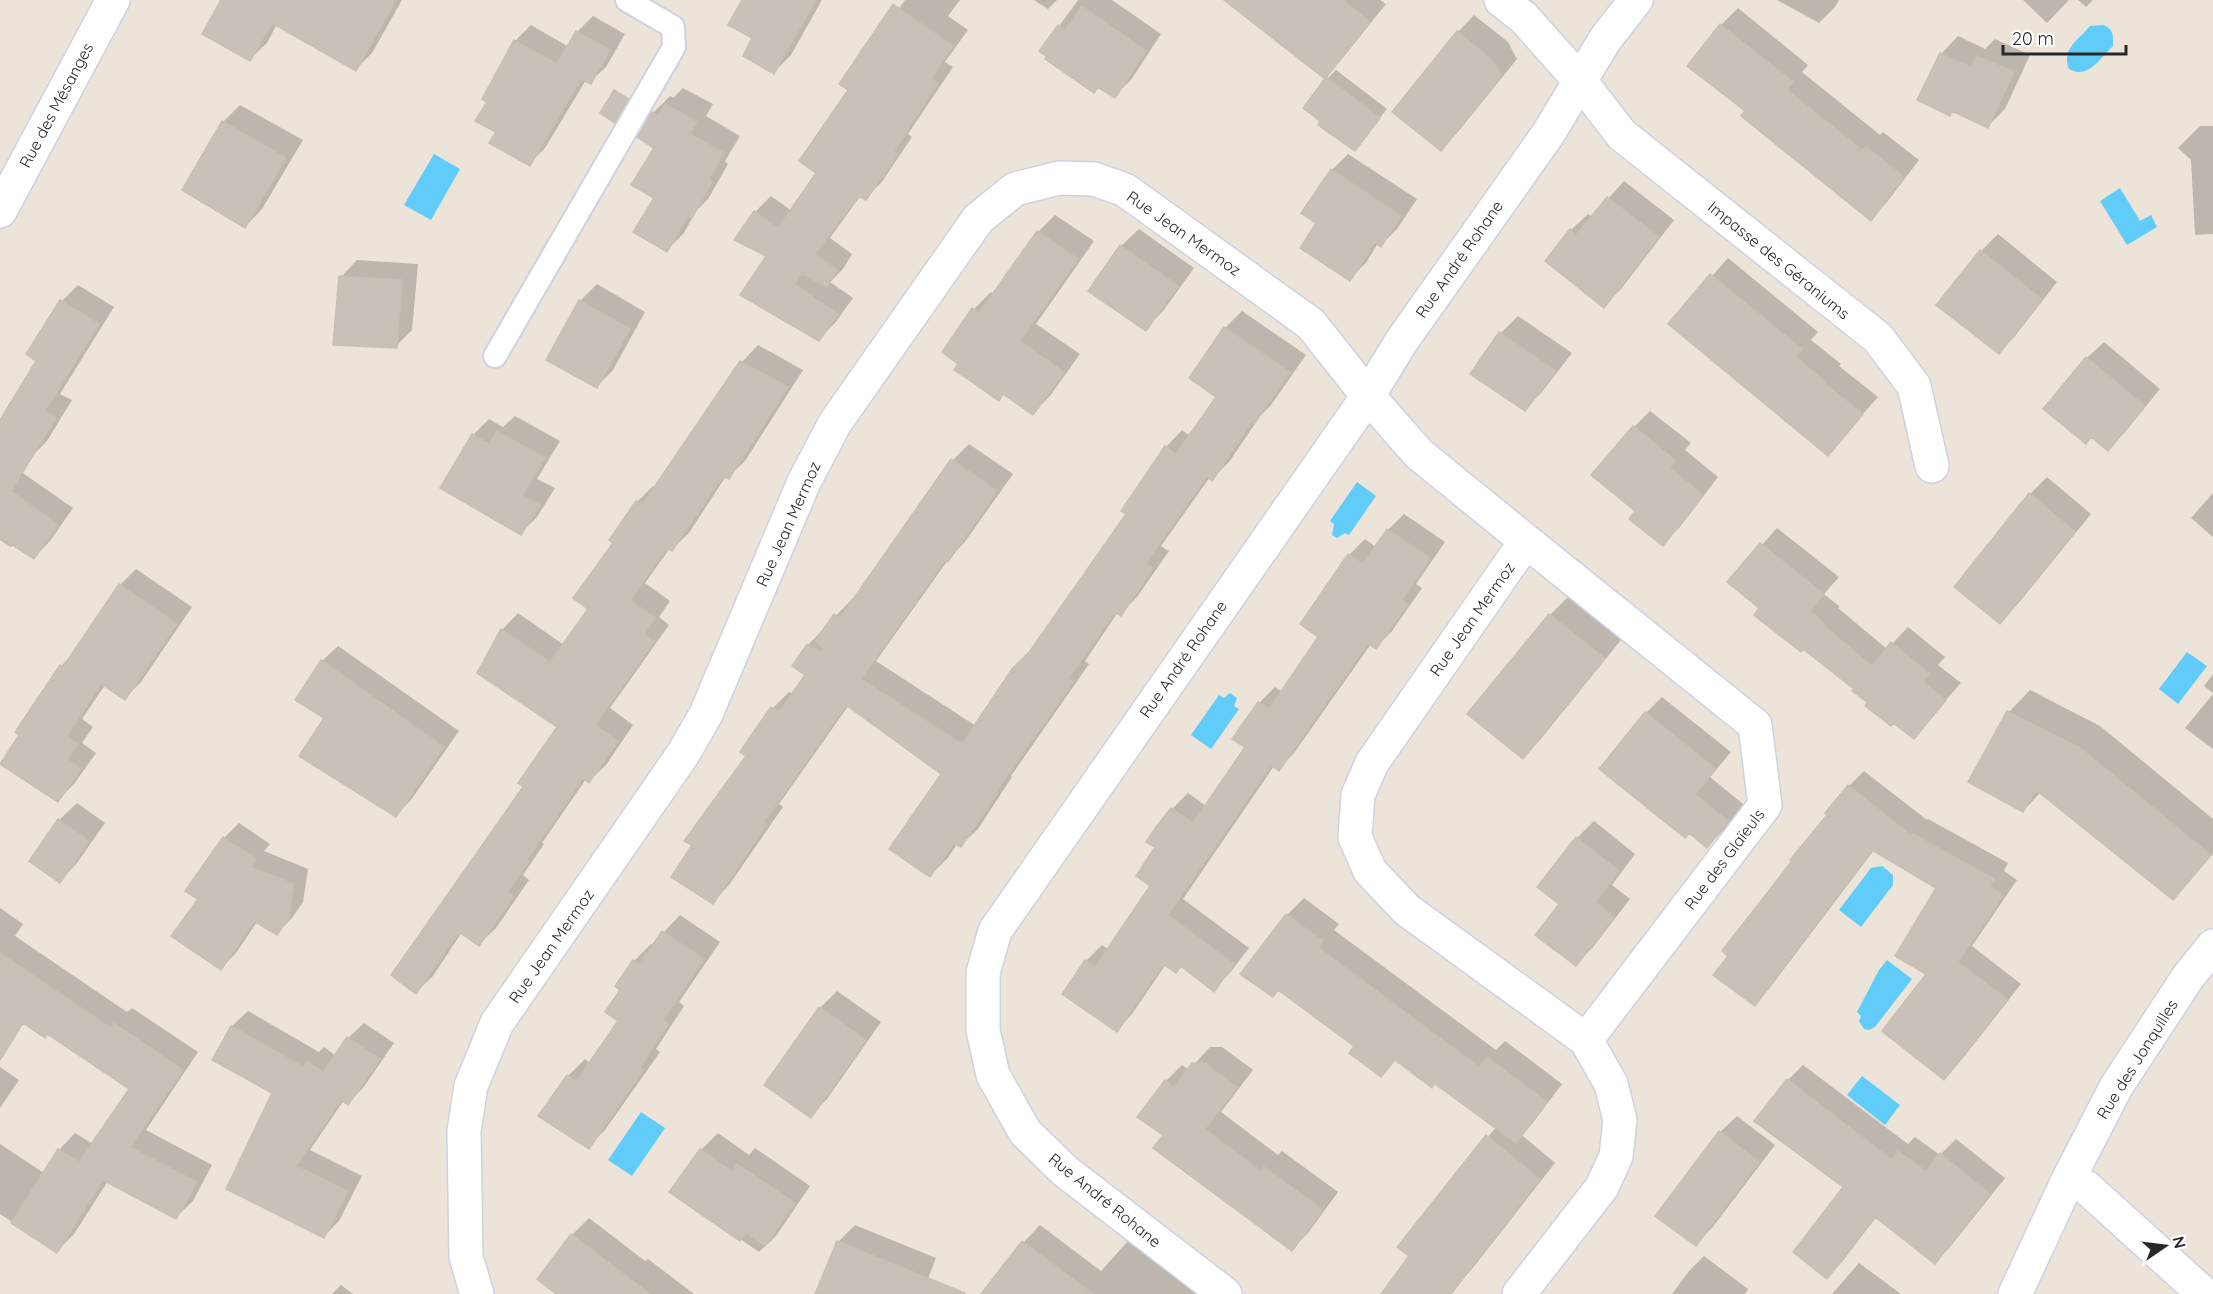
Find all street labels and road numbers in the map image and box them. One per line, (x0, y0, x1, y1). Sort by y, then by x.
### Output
street label: Rue des Mésanges (15, 39, 97, 171)
street label: Rue Jean Mermoz (1123, 186, 1245, 280)
street label: Rue André Rohane (1411, 196, 1507, 322)
street label: Impasse des Géraniums (1704, 197, 1854, 323)
street label: Rue Jean Mermoz (751, 458, 825, 590)
street label: Rue Jean Mermoz (1425, 558, 1519, 680)
street label: Rue André Rohane (1135, 596, 1231, 722)
street label: Rue des Glaïeuls (1680, 805, 1768, 913)
street label: Rue Jean Mermoz (504, 885, 598, 1007)
street label: Rue des Jonquilles (2092, 995, 2182, 1123)
street label: Rue André Rohane (1045, 1149, 1165, 1251)

